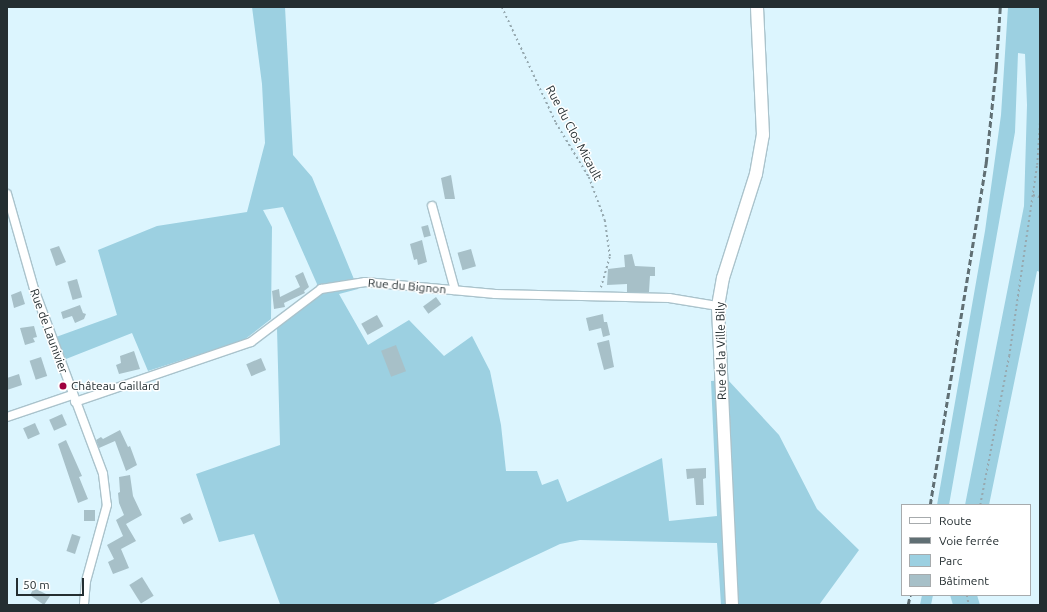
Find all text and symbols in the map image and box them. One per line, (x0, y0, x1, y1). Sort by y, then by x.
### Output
street label: Rue du Clos Micault (543, 83, 605, 183)
street label: Rue du Bignon (367, 275, 447, 297)
street label: Rue de Launivier (27, 287, 71, 375)
street label: Rue de la Ville Bily (713, 302, 729, 400)
place label: Château Gaillard (71, 379, 160, 393)
marker: Château Gaillard (58, 381, 68, 391)
legend (901, 504, 1031, 596)
text: Route (939, 514, 972, 527)
text: Voie ferrée (939, 534, 999, 547)
text: Parc (939, 554, 962, 567)
scale bar (18, 570, 86, 596)
text: Bâtiment (939, 574, 989, 587)
text: 50 m (23, 578, 50, 591)

